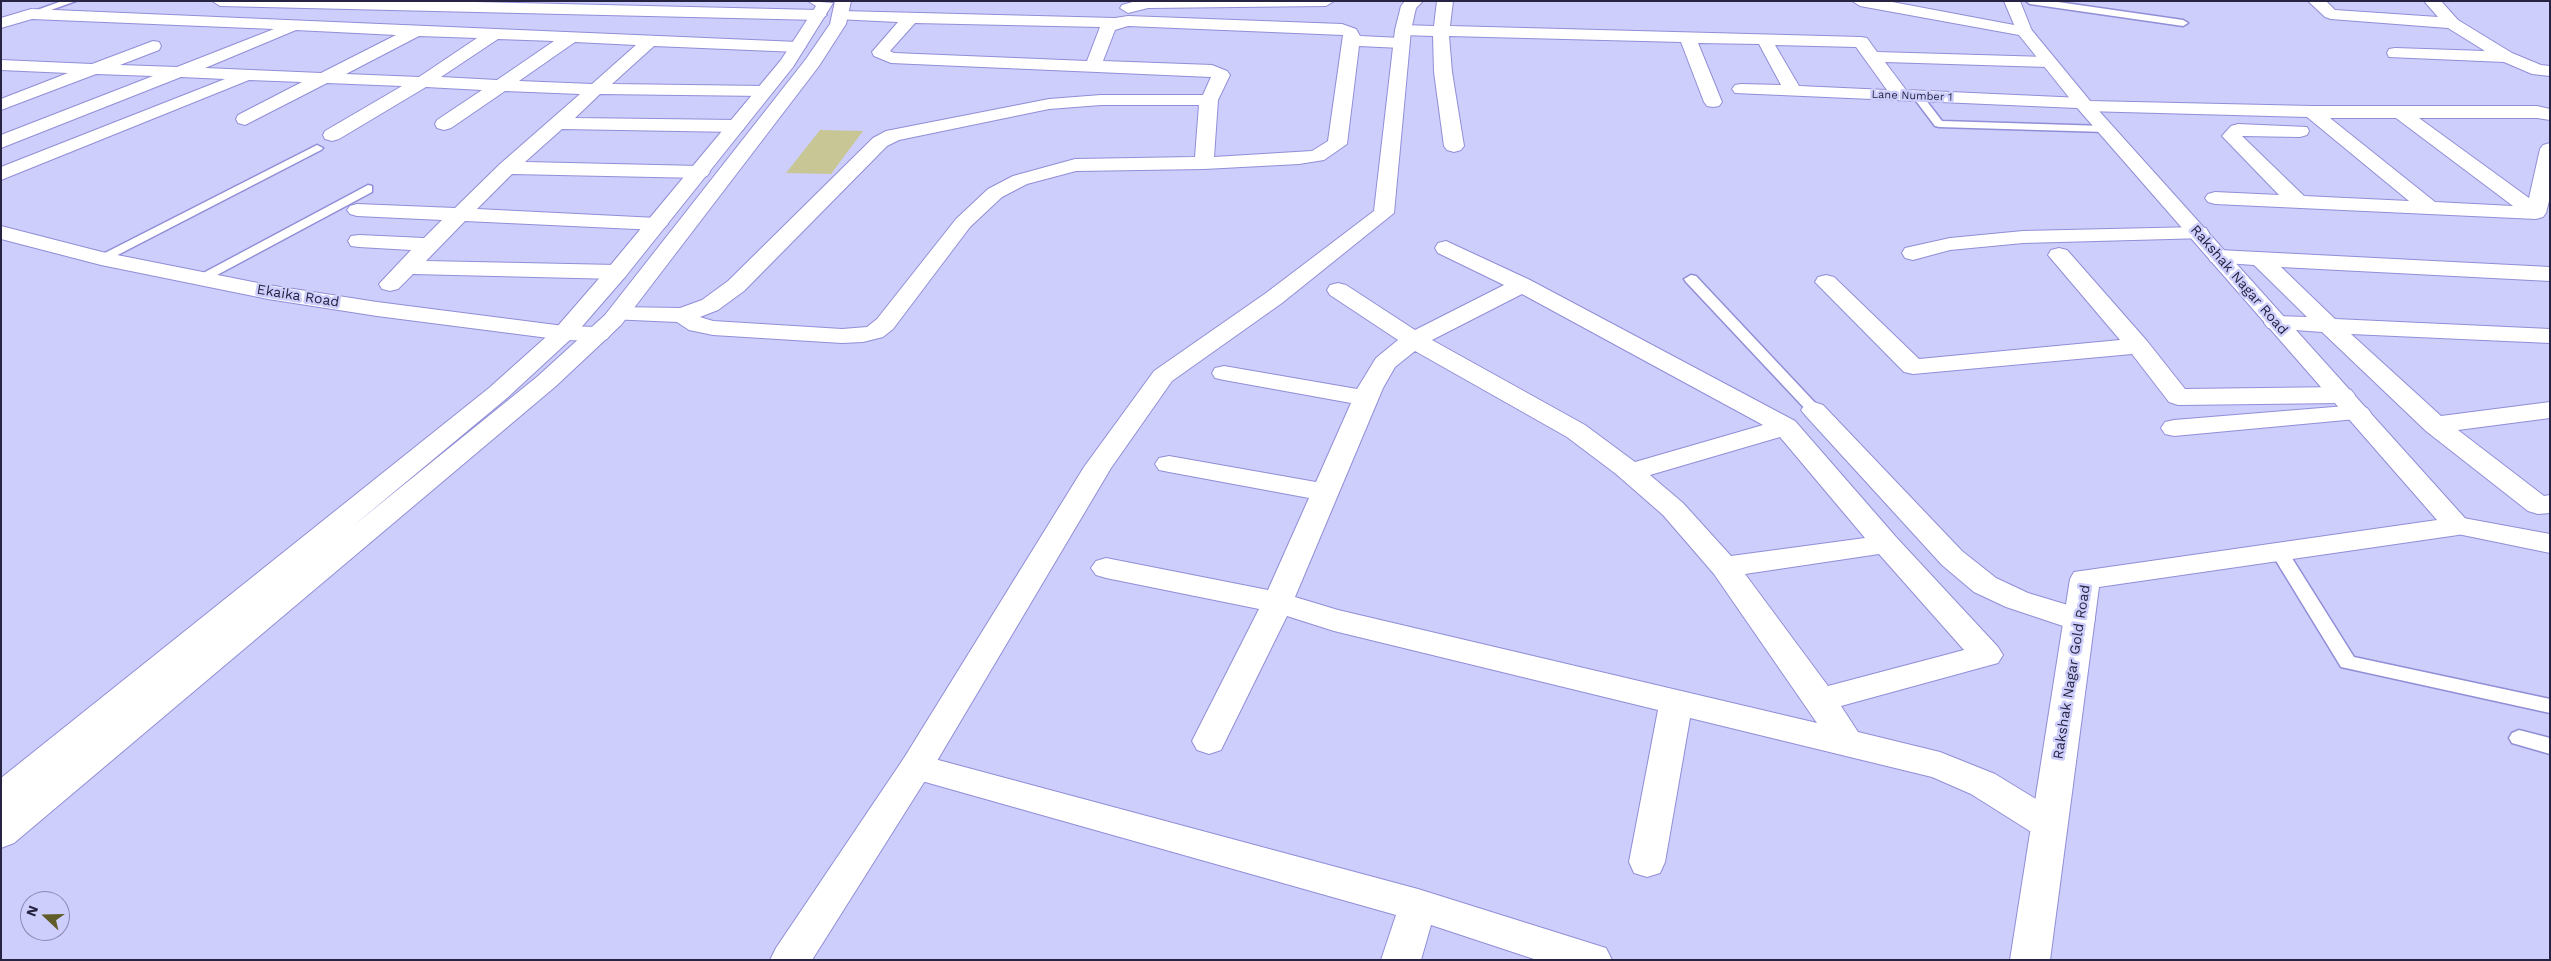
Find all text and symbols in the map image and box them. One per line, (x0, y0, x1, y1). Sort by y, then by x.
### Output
street label: Lane Number 1 (1871, 88, 1953, 104)
street label: Rakshak Nagar Road (2187, 222, 2291, 338)
street label: Ekaika Road (256, 281, 340, 311)
street label: Rakshak Nagar Gold Road (2050, 584, 2094, 760)
north arrow (20, 891, 70, 941)
text: N (23, 903, 41, 919)

